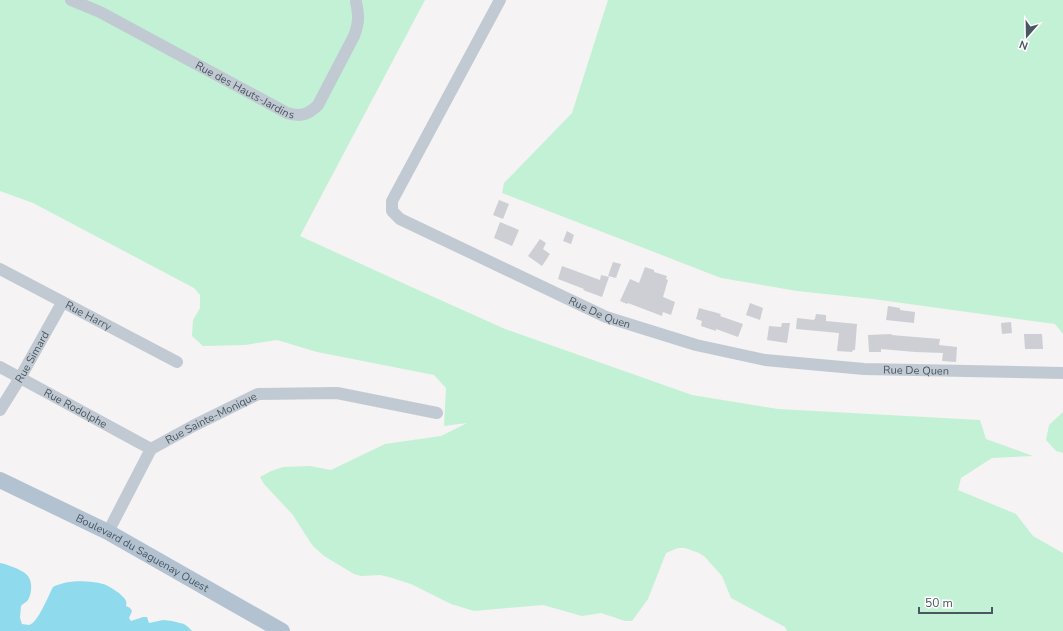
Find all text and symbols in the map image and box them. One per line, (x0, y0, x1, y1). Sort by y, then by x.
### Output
north arrow (1007, 16, 1047, 56)
text: N (1017, 36, 1030, 53)
street label: Rue des Hauts-Jardins (193, 57, 296, 122)
street label: Rue De Quen (566, 293, 632, 332)
street label: Rue Harry (63, 297, 115, 334)
street label: Rue Simard (11, 328, 52, 386)
street label: Rue De Quen (883, 362, 949, 378)
street label: Rue Rodolphe (41, 385, 110, 431)
street label: Rue Sainte-Monique (162, 388, 259, 447)
street label: Boulevard du Saguenay Ouest (73, 510, 212, 595)
scale bar (919, 589, 992, 615)
text: 50 m (925, 595, 953, 611)

